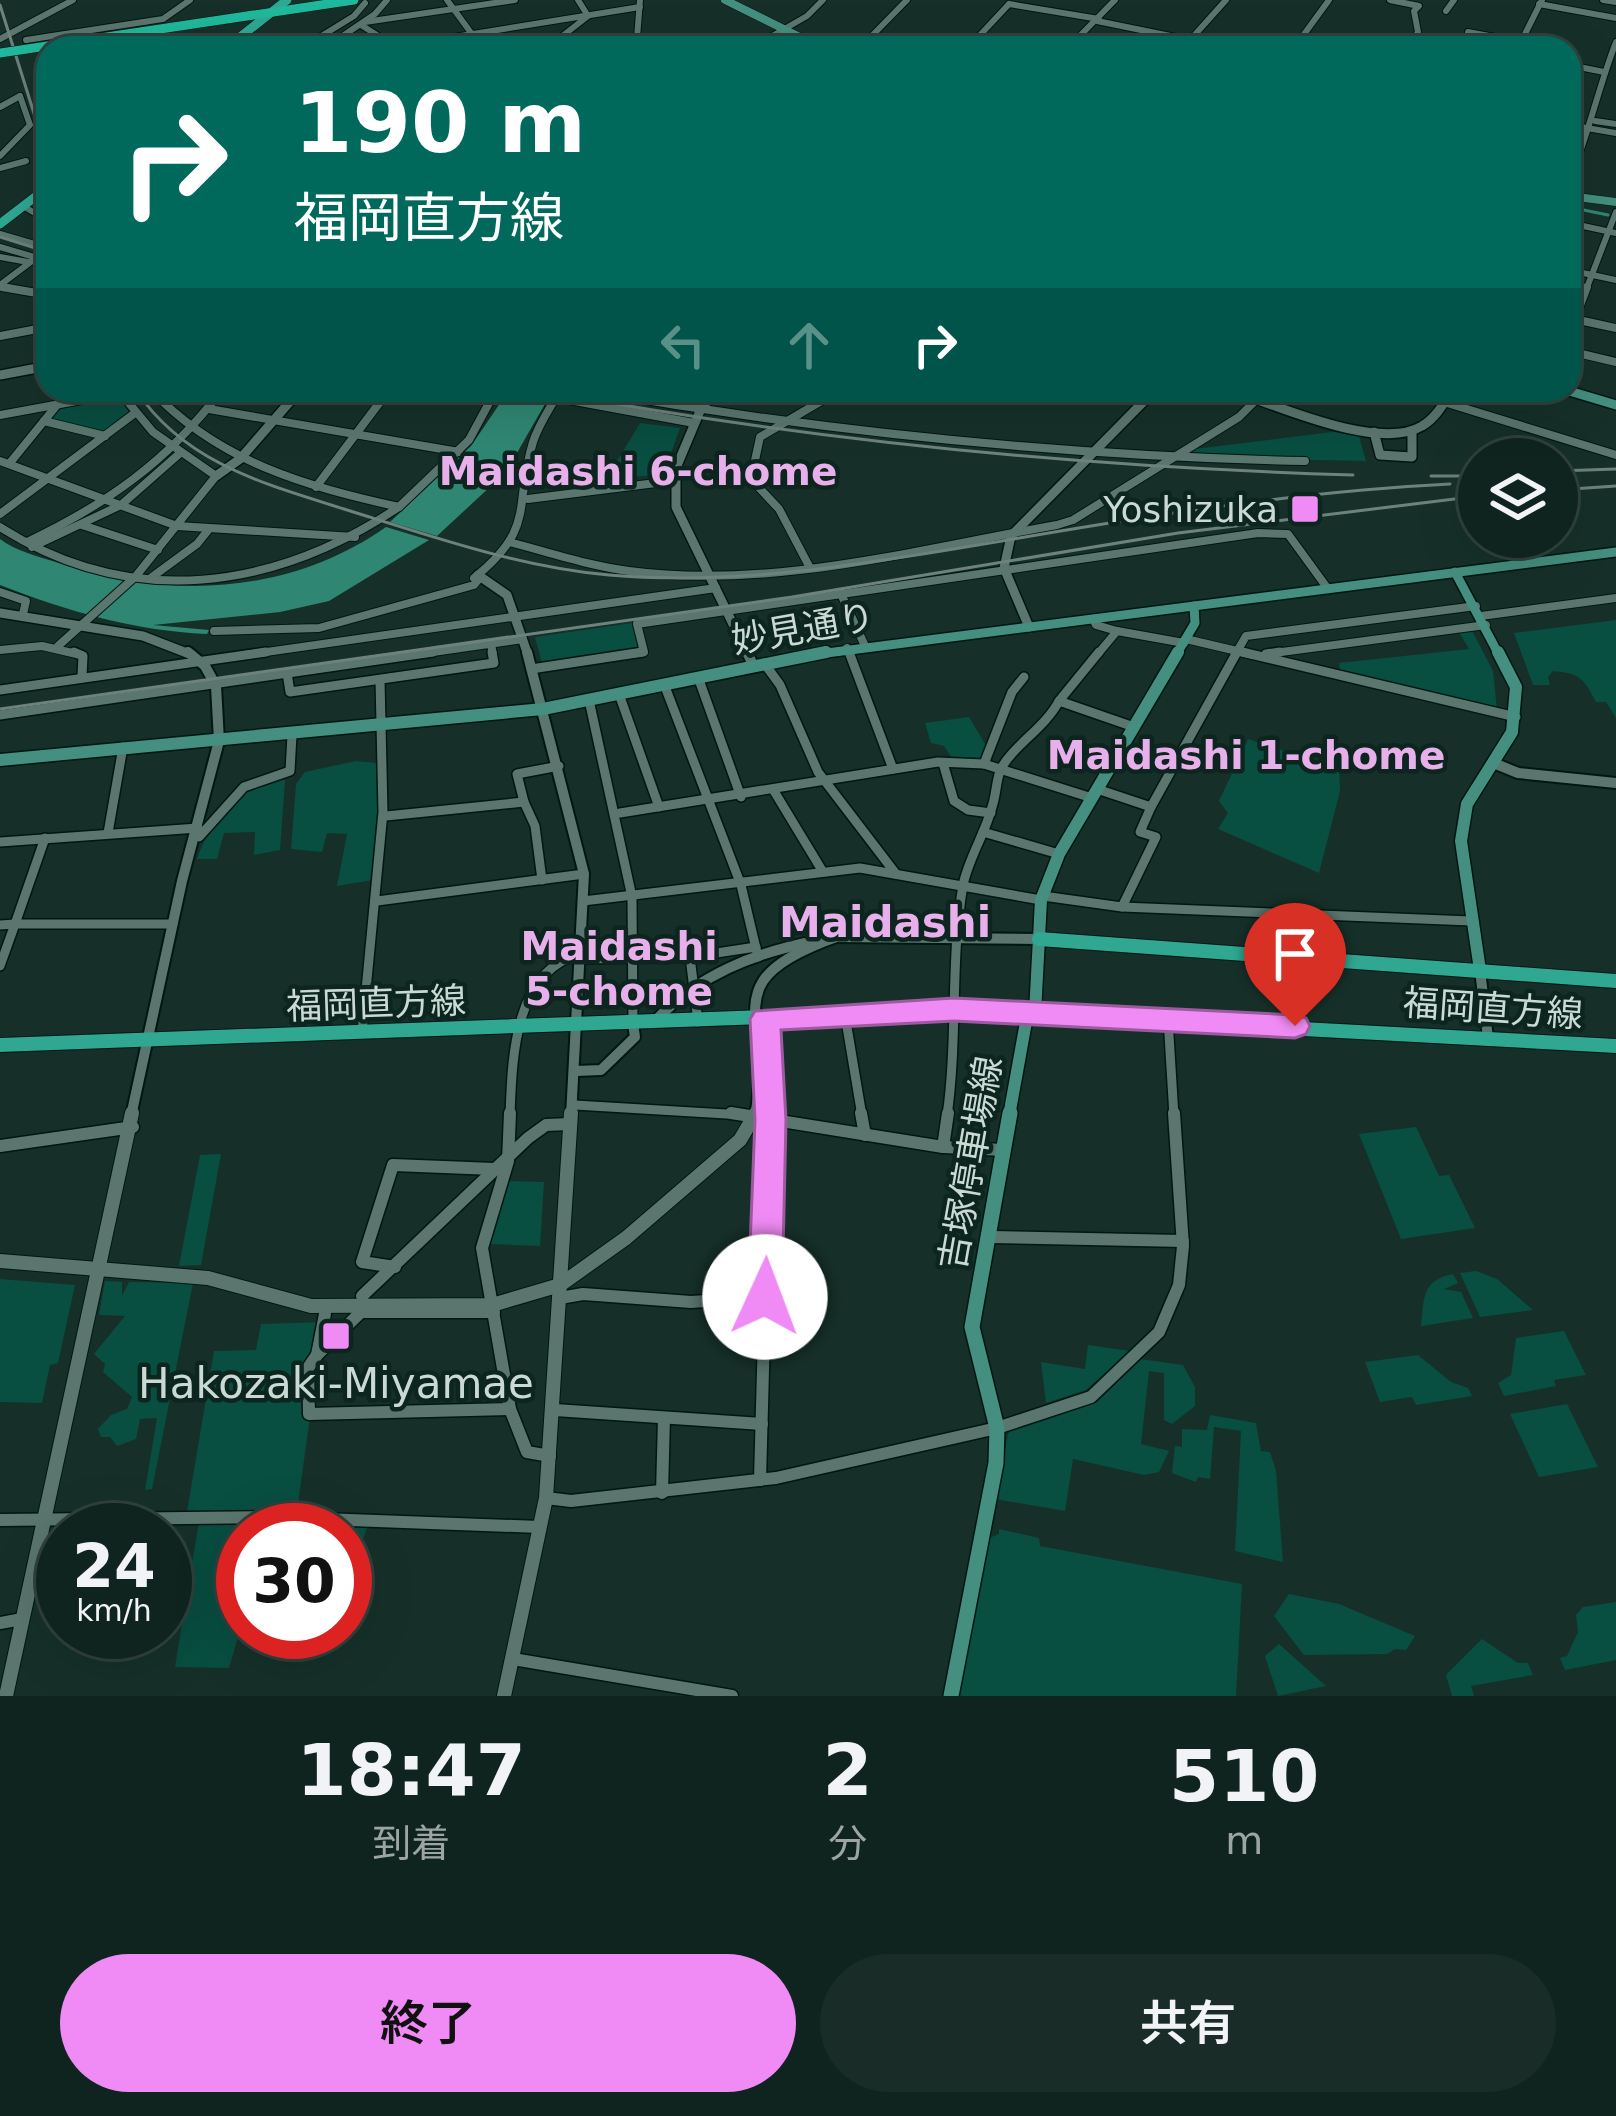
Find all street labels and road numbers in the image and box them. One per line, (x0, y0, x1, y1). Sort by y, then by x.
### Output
street label: 妙見通り (729, 596, 878, 661)
street label: 福岡直方線 (285, 980, 467, 1027)
street label: 福岡直方線 (1402, 982, 1584, 1035)
street label: 吉塚停車場線 (932, 1053, 1009, 1273)

